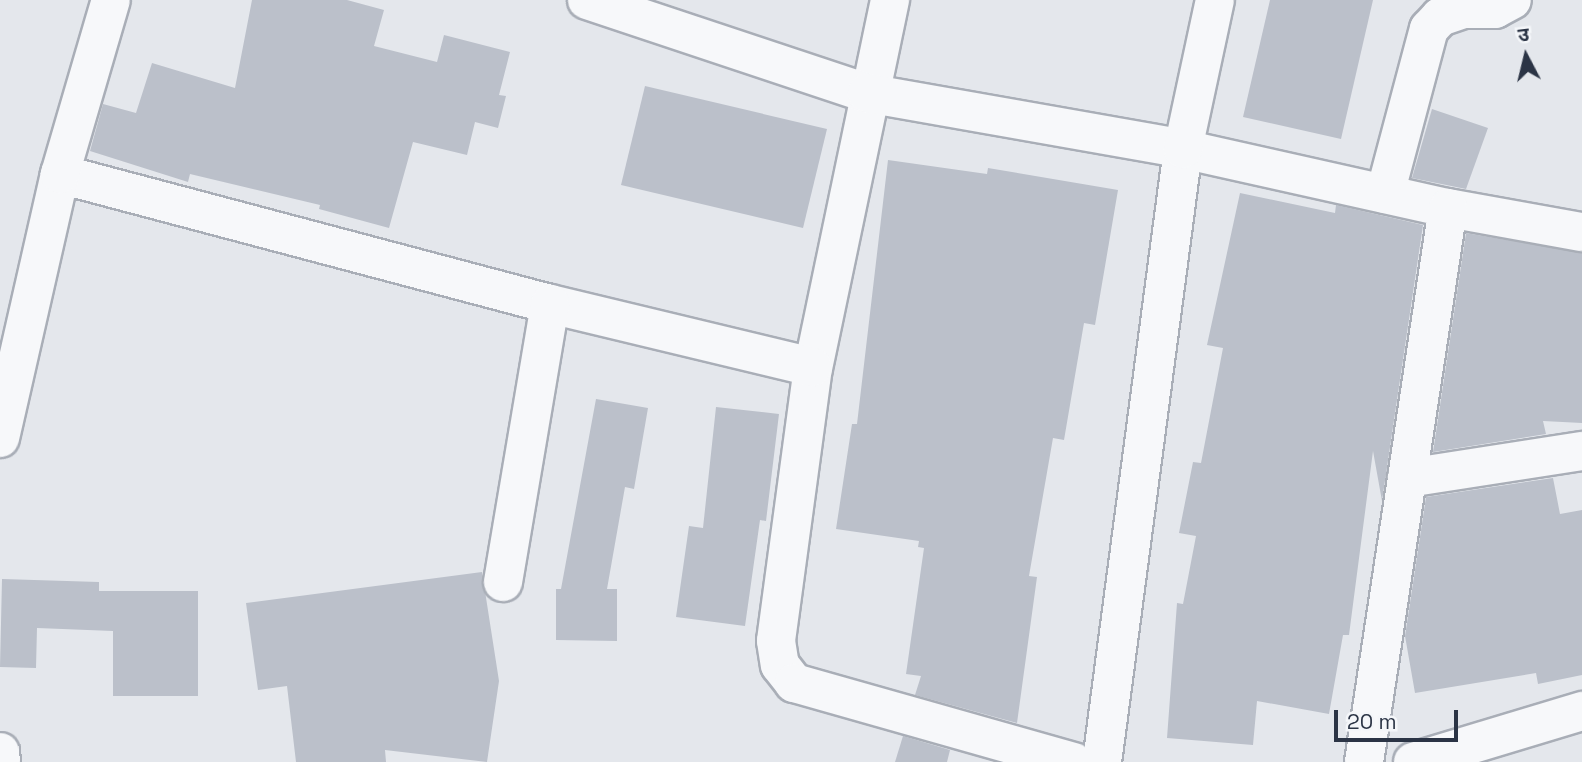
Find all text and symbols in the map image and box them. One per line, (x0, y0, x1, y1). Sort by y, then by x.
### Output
north arrow (1491, 21, 1561, 91)
text: उ (1516, 22, 1530, 48)
scale bar (1337, 696, 1461, 740)
text: 20 m (1347, 708, 1397, 735)

